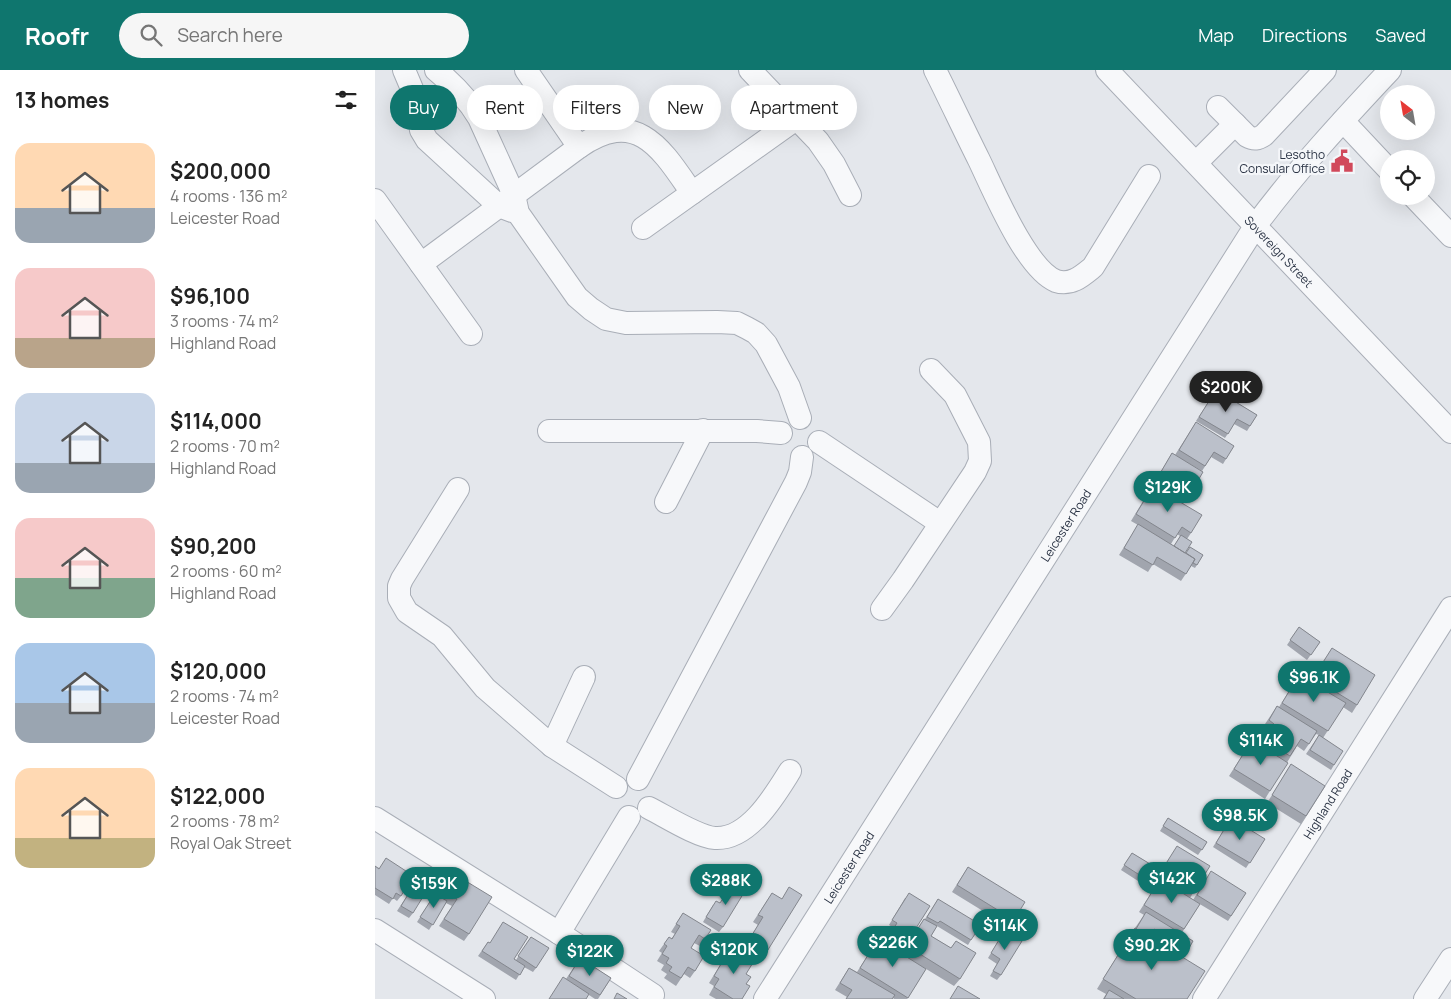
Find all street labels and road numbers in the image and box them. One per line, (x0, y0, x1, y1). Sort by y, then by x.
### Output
street label: Sovereign Street (1241, 212, 1318, 291)
street label: Leicester Road (1036, 486, 1095, 565)
street label: Highland Road (1299, 765, 1356, 842)
street label: Leicester Road (819, 828, 878, 907)

